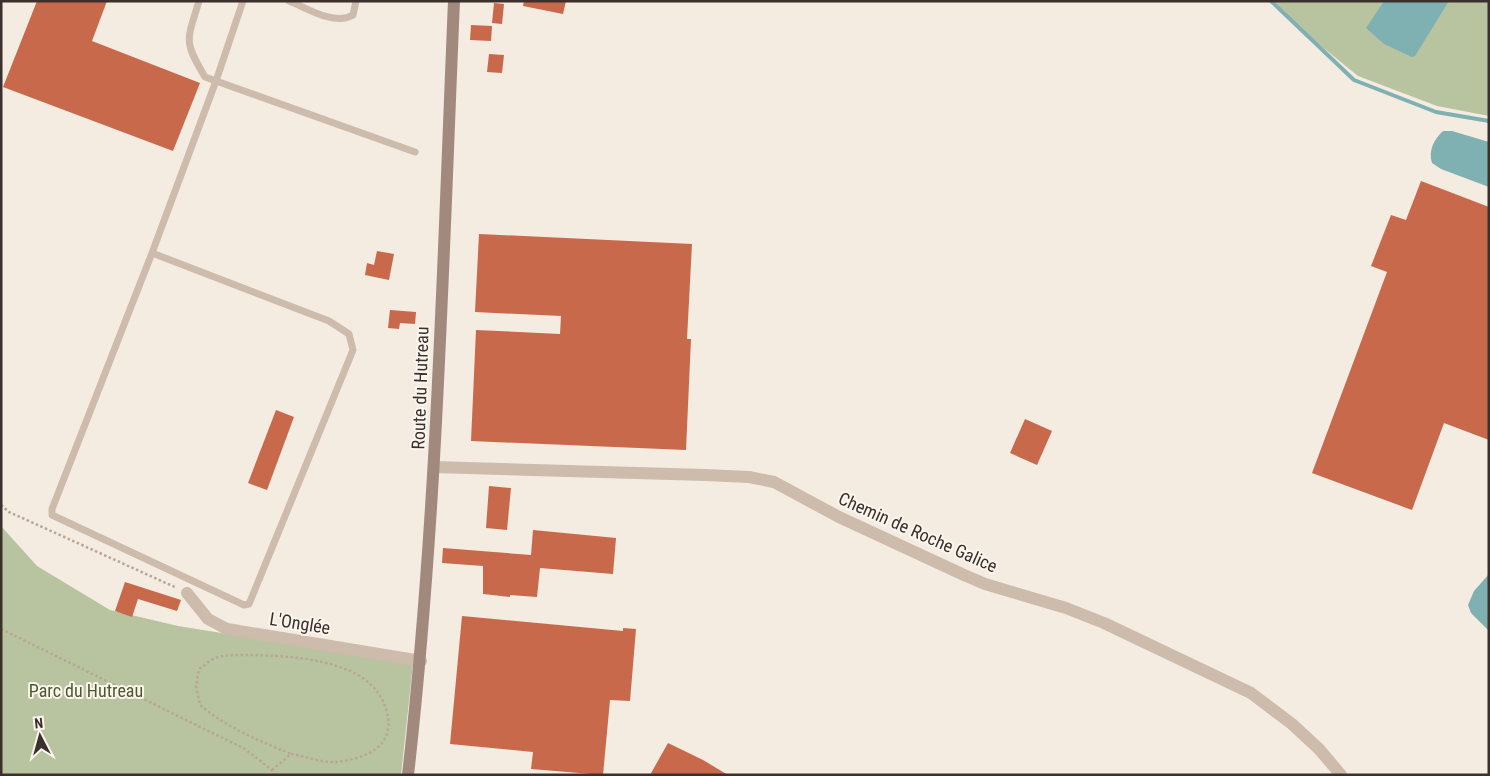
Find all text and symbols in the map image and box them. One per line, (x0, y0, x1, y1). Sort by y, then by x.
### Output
street label: Route du Hutreau (407, 326, 433, 450)
street label: Chemin de Roche Galice (835, 487, 1001, 577)
street label: L'Onglée (268, 608, 332, 638)
park label: Parc du Hutreau (29, 680, 143, 701)
north arrow (15, 711, 65, 761)
text: N (34, 715, 44, 731)

